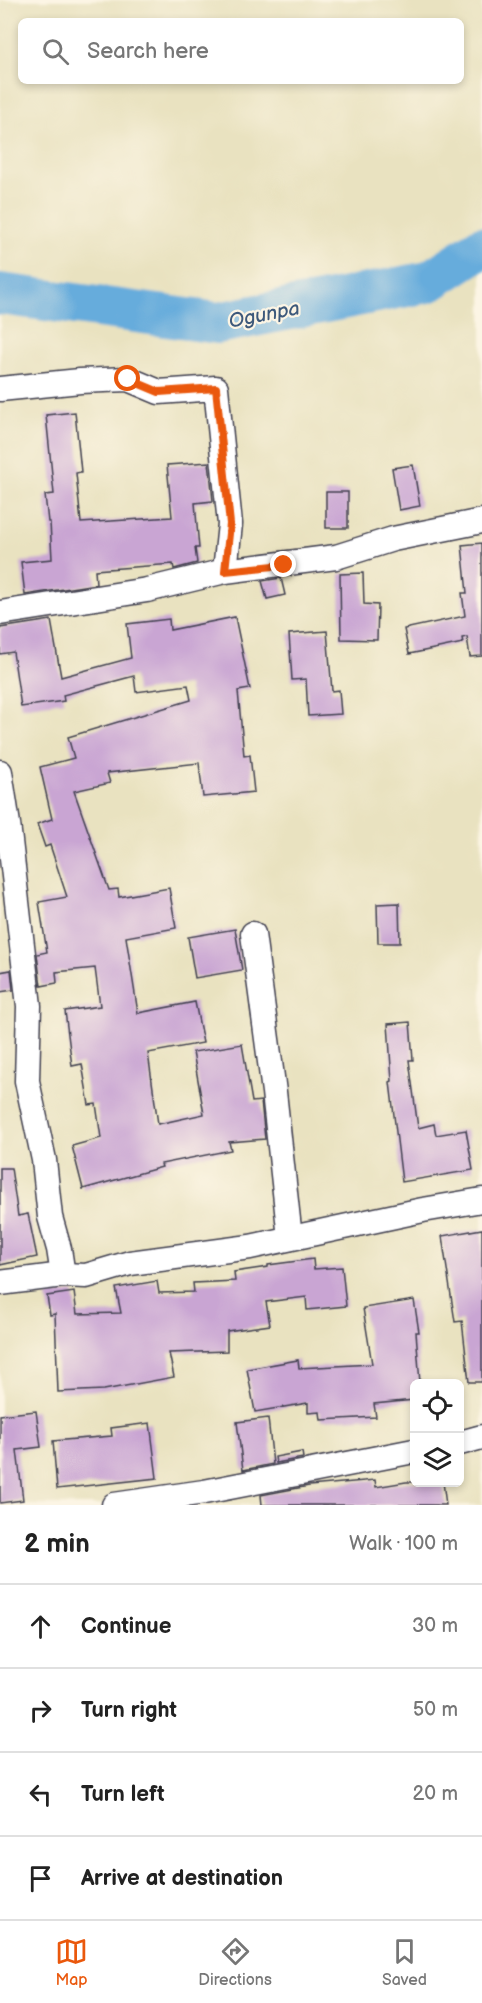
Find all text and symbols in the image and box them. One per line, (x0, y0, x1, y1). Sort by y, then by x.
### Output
search box (18, 18, 464, 84)
icon: search (39, 35, 72, 68)
text: Search here (87, 38, 209, 65)
water label: Ogunpa (227, 296, 302, 334)
route start (114, 365, 140, 391)
route end (270, 551, 296, 577)
map controls (410, 1379, 464, 1487)
button: locate (410, 1379, 464, 1433)
button: layers (410, 1433, 464, 1487)
text: 2 min (24, 1529, 90, 1560)
text: Walk · 100 m (349, 1532, 458, 1556)
icon: ahead (24, 1610, 57, 1643)
text: Continue (81, 1613, 171, 1640)
text: 30 m (412, 1614, 458, 1638)
icon: right (24, 1694, 57, 1727)
text: Turn right (81, 1697, 177, 1724)
text: 50 m (413, 1698, 458, 1722)
icon: left (24, 1778, 57, 1811)
text: Turn left (81, 1781, 165, 1808)
text: 20 m (413, 1782, 458, 1806)
icon: arrive (24, 1862, 57, 1895)
text: Arrive at destination (81, 1865, 283, 1892)
tab: Map (55, 1935, 88, 1990)
tab: Directions (198, 1935, 272, 1990)
tab: Saved (382, 1935, 427, 1990)

